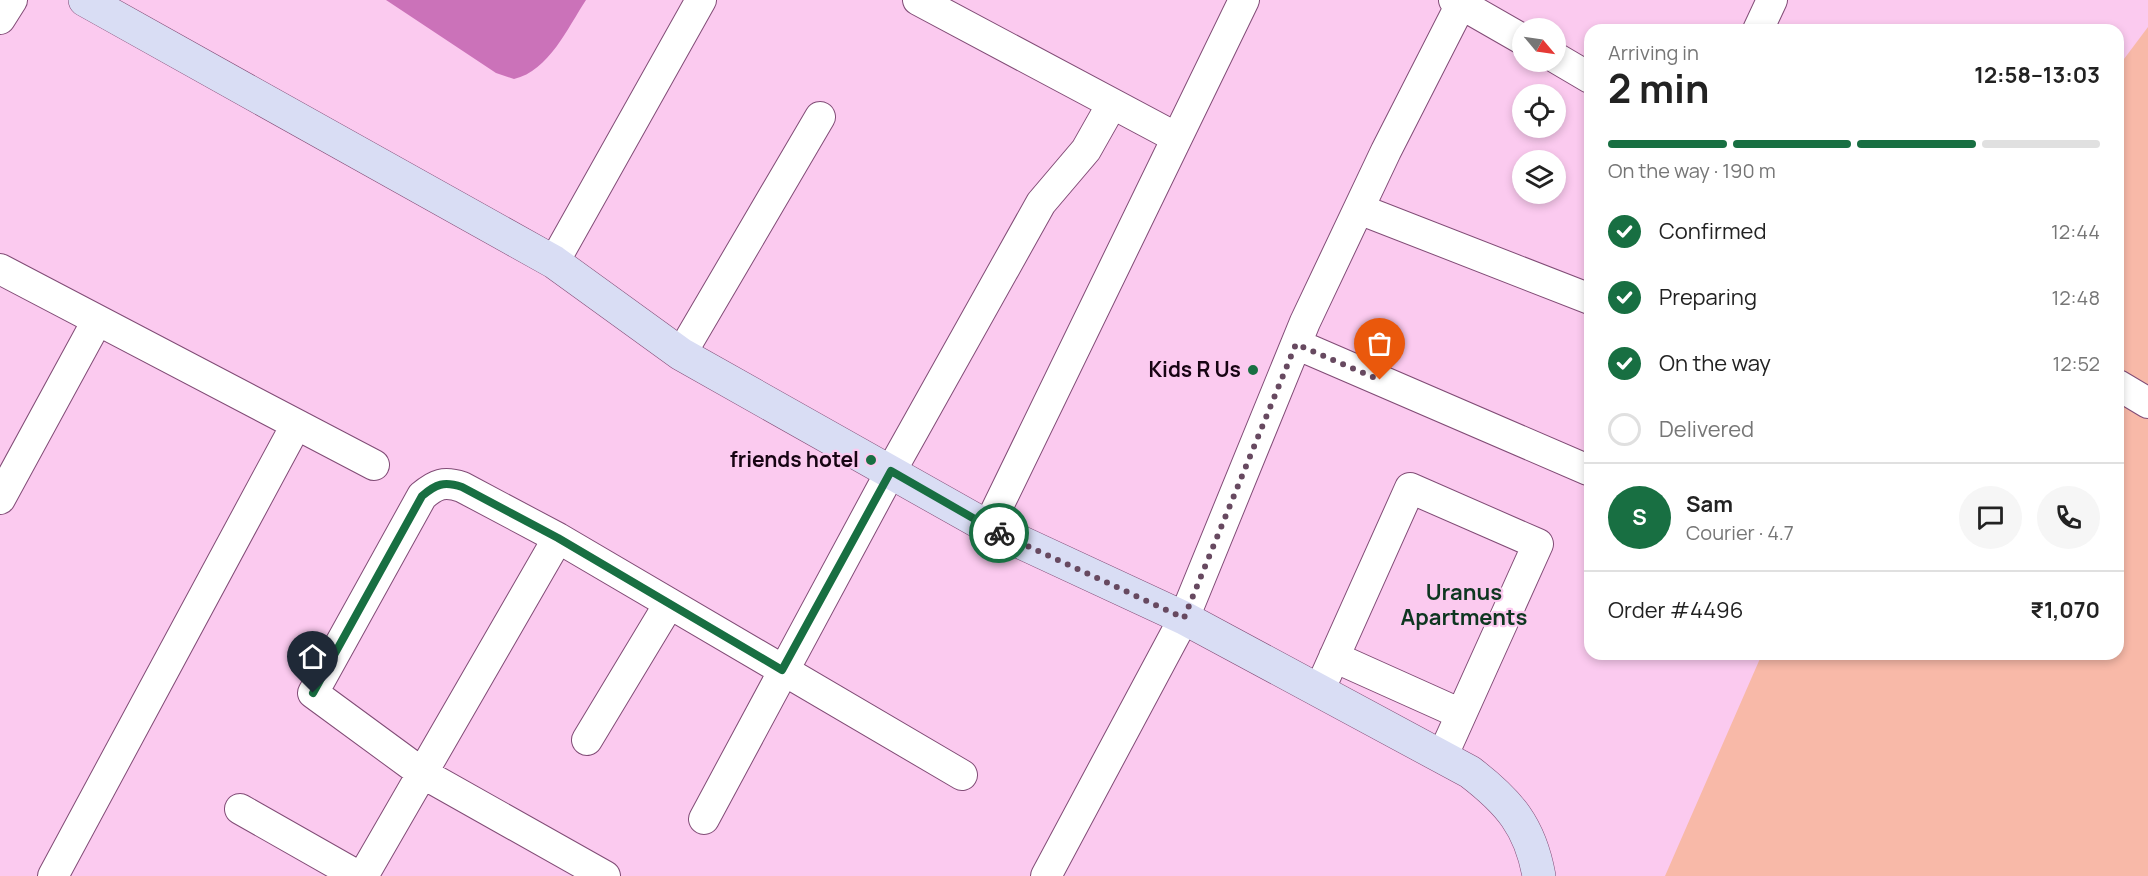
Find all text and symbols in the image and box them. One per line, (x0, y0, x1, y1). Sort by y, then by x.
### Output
north arrow (1512, 18, 1566, 72)
map controls (1512, 18, 1566, 204)
text: Arriving in (1608, 39, 1699, 66)
text: 12:58–13:03 (1974, 60, 2100, 90)
text: 2 min (1608, 61, 1709, 115)
button: locate (1512, 84, 1566, 138)
button: layers (1512, 150, 1566, 204)
text: On the way · 190 m (1608, 157, 1776, 184)
icon: check (1608, 215, 1641, 248)
text: Confirmed (1659, 216, 1767, 246)
text: 12:44 (2051, 218, 2100, 245)
icon: check (1608, 281, 1641, 314)
text: Preparing (1659, 282, 1757, 312)
text: 12:48 (2051, 284, 2100, 311)
pin (1354, 318, 1405, 380)
icon: bag (1363, 327, 1396, 360)
icon: check (1608, 347, 1641, 380)
text: On the way (1659, 348, 1771, 378)
text: 12:52 (2052, 350, 2100, 377)
place label: Kids R Us (1148, 355, 1241, 383)
marker: Kids R Us (1246, 363, 1260, 377)
text: Delivered (1659, 414, 1754, 444)
place label: friends hotel (730, 445, 859, 473)
marker: friends hotel (864, 453, 878, 467)
button: chat (1959, 486, 2022, 549)
button: phone (2037, 486, 2100, 549)
text: Sam (1686, 489, 1733, 519)
text: S (1632, 502, 1647, 532)
courier (969, 503, 1029, 563)
icon: bike (983, 517, 1016, 550)
text: Courier · 4.7 (1686, 519, 1794, 546)
district label: Uranus Apartments (1401, 577, 1528, 632)
text: Order #4496 (1608, 595, 1743, 625)
text: ₹1,070 (2030, 595, 2100, 625)
pin (287, 631, 338, 693)
icon: home (296, 640, 329, 673)

